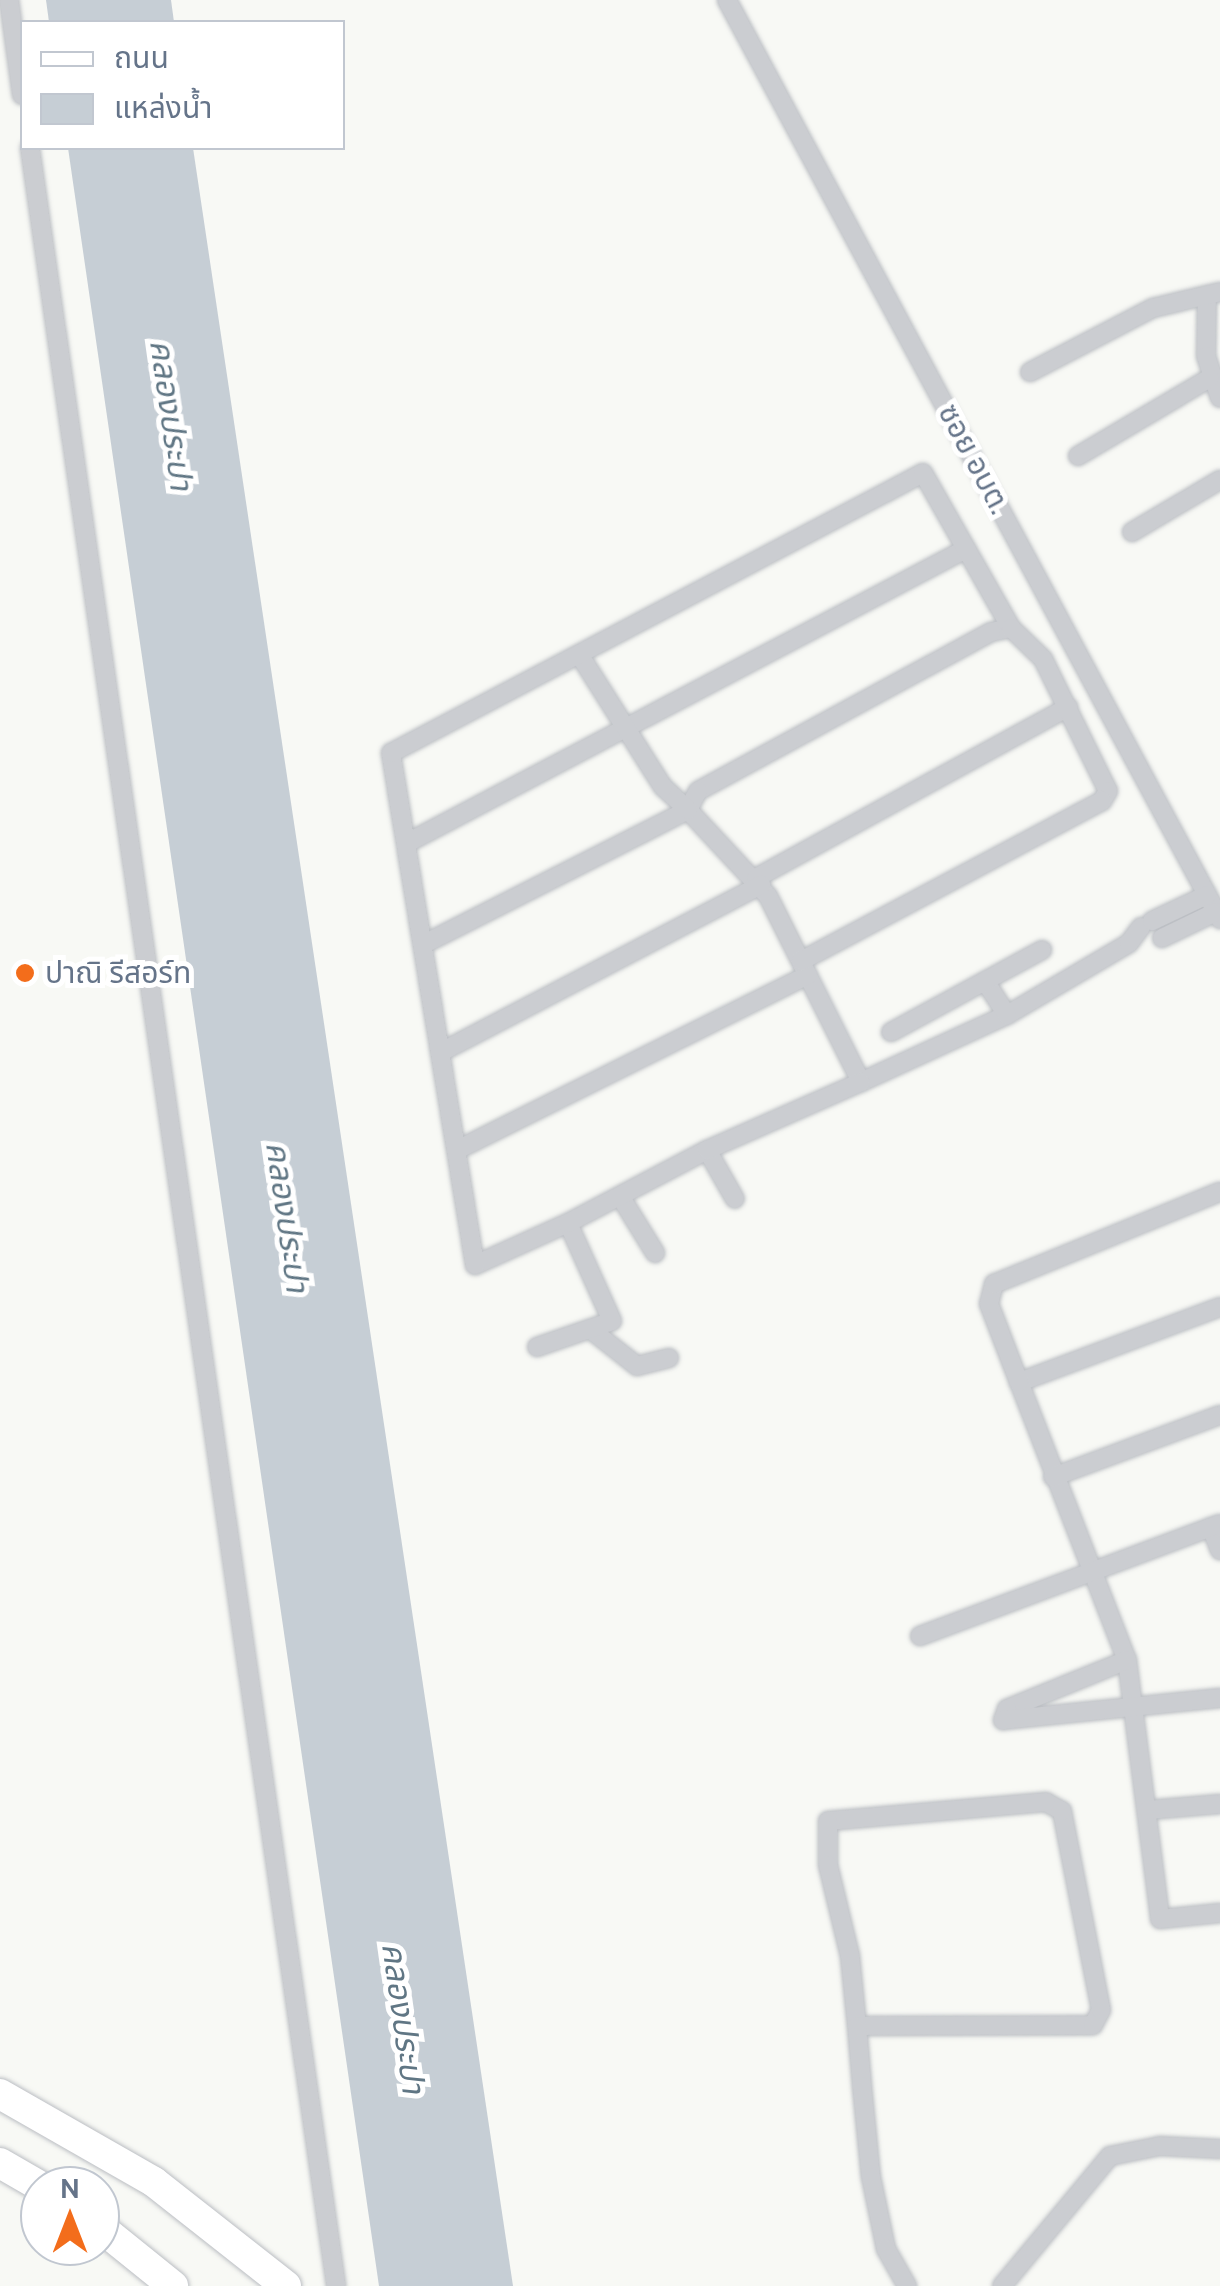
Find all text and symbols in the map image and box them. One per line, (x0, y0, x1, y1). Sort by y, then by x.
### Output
legend (20, 20, 345, 150)
text: ถนน (114, 39, 169, 76)
text: แหล่งน้ำ (114, 89, 212, 126)
water label: คลองประปา (141, 337, 201, 493)
street label: ซอย อบต. (930, 398, 1018, 520)
place label: ปาณิ รีสอร์ท (45, 955, 191, 991)
marker: ปาณิ รีสอร์ท (14, 962, 36, 984)
water label: คลองประปา (257, 1139, 317, 1295)
water label: คลองประปา (373, 1940, 433, 2096)
north arrow (20, 2166, 120, 2266)
text: N (60, 2171, 80, 2205)

